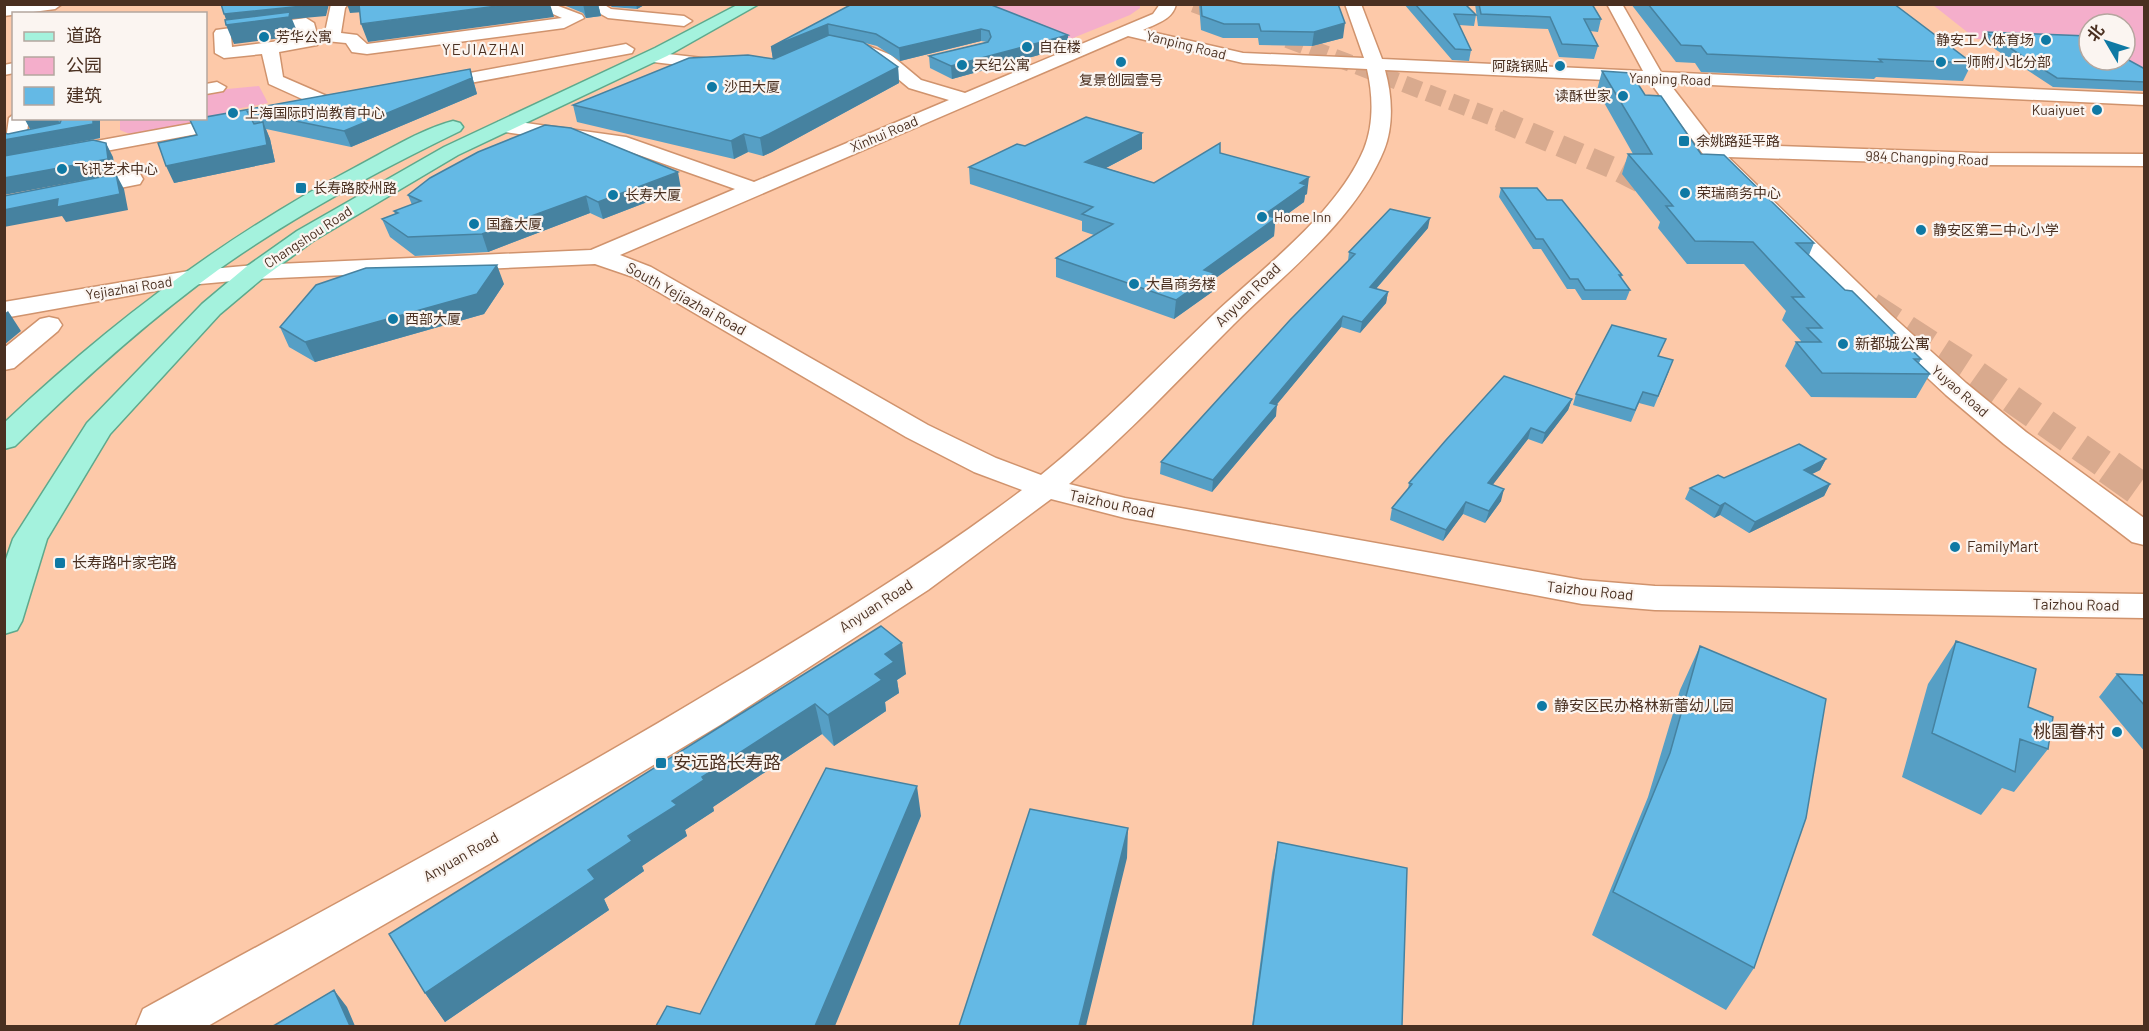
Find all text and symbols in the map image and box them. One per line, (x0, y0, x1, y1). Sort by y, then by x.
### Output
legend (12, 12, 207, 120)
north arrow (2077, 12, 2137, 72)
text: 北 (2083, 20, 2107, 44)
text: 道路 (66, 24, 102, 46)
street label: Yanping Road (1144, 26, 1228, 63)
place label: 芳华公寓 (276, 28, 332, 45)
marker: 芳华公寓 (257, 30, 271, 44)
place label: 静安工人体育场 (1936, 31, 2034, 48)
marker: 静安工人体育场 (2039, 33, 2053, 47)
place label: 自在楼 (1039, 38, 1081, 55)
district label: YEJIAZHAI (442, 40, 526, 58)
marker: 自在楼 (1020, 40, 1034, 54)
place label: 一师附小北分部 (1953, 53, 2051, 70)
text: 公园 (66, 54, 102, 76)
marker: 复景创园壹号 (1114, 55, 1128, 69)
marker: 一师附小北分部 (1934, 55, 1948, 69)
place label: 天纪公寓 (974, 56, 1030, 73)
place label: 阿跷锅贴 (1492, 57, 1548, 74)
marker: 天纪公寓 (955, 58, 969, 72)
marker: 阿跷锅贴 (1553, 59, 1567, 73)
street label: Yanping Road (1629, 69, 1711, 88)
place label: 复景创园壹号 (1079, 71, 1163, 88)
place label: 沙田大厦 (724, 78, 780, 95)
marker: 沙田大厦 (705, 80, 719, 94)
text: 建筑 (66, 84, 102, 106)
place label: 读酥世家 (1555, 87, 1611, 104)
marker: 读酥世家 (1616, 89, 1630, 103)
place label: Kuaiyuet (2032, 101, 2085, 118)
marker: Kuaiyuet (2090, 103, 2104, 117)
place label: 上海国际时尚教育中心 (245, 104, 385, 121)
marker: 上海国际时尚教育中心 (226, 106, 240, 120)
street label: Xinhui Road (847, 112, 920, 155)
place label: 余姚路延平路 (1696, 132, 1780, 149)
marker: 余姚路延平路 (1677, 134, 1691, 148)
street label: 984 Changping Road (1865, 147, 1989, 168)
place label: 飞讯艺术中心 (74, 160, 158, 177)
marker: 飞讯艺术中心 (55, 162, 69, 176)
place label: 长寿路胶州路 (313, 179, 397, 196)
marker: 长寿路胶州路 (294, 181, 308, 195)
place label: 荣瑞商务中心 (1697, 184, 1781, 201)
place label: 长寿大厦 (625, 186, 681, 203)
marker: 荣瑞商务中心 (1678, 186, 1692, 200)
marker: 长寿大厦 (606, 188, 620, 202)
street label: Changshou Road (261, 202, 355, 271)
place label: Home Inn (1274, 208, 1331, 225)
marker: Home Inn (1255, 210, 1269, 224)
place label: 国鑫大厦 (486, 215, 542, 232)
marker: 国鑫大厦 (467, 217, 481, 231)
place label: 静安区第二中心小学 (1933, 221, 2059, 238)
marker: 静安区第二中心小学 (1914, 223, 1928, 237)
street label: South Yejiazhai Road (623, 258, 750, 339)
street label: Anyuan Road (1211, 259, 1284, 330)
street label: Yejiazhai Road (85, 272, 173, 303)
place label: 大昌商务楼 (1146, 275, 1216, 292)
marker: 大昌商务楼 (1127, 277, 1141, 291)
place label: 西部大厦 (405, 310, 461, 327)
marker: 西部大厦 (386, 312, 400, 326)
place label: 新都城公寓 (1855, 334, 1930, 352)
marker: 新都城公寓 (1836, 337, 1850, 351)
street label: Yuyao Road (1928, 361, 1992, 420)
street label: Taizhou Road (1068, 485, 1157, 521)
place label: FamilyMart (1967, 537, 2039, 555)
marker: FamilyMart (1948, 540, 1962, 554)
place label: 长寿路叶家宅路 (72, 553, 177, 571)
marker: 长寿路叶家宅路 (53, 556, 67, 570)
street label: Anyuan Road (835, 575, 916, 636)
street label: Taizhou Road (1546, 577, 1634, 603)
street label: Taizhou Road (2032, 594, 2120, 614)
place label: 静安区民办格林新蕾幼儿园 (1554, 696, 1734, 714)
marker: 静安区民办格林新蕾幼儿园 (1535, 699, 1549, 713)
place label: 桃園眷村 (2033, 720, 2105, 742)
marker: 桃園眷村 (2110, 725, 2124, 739)
place label: 安远路长寿路 (673, 751, 781, 773)
marker: 安远路长寿路 (654, 756, 668, 770)
street label: Anyuan Road (420, 827, 501, 885)

